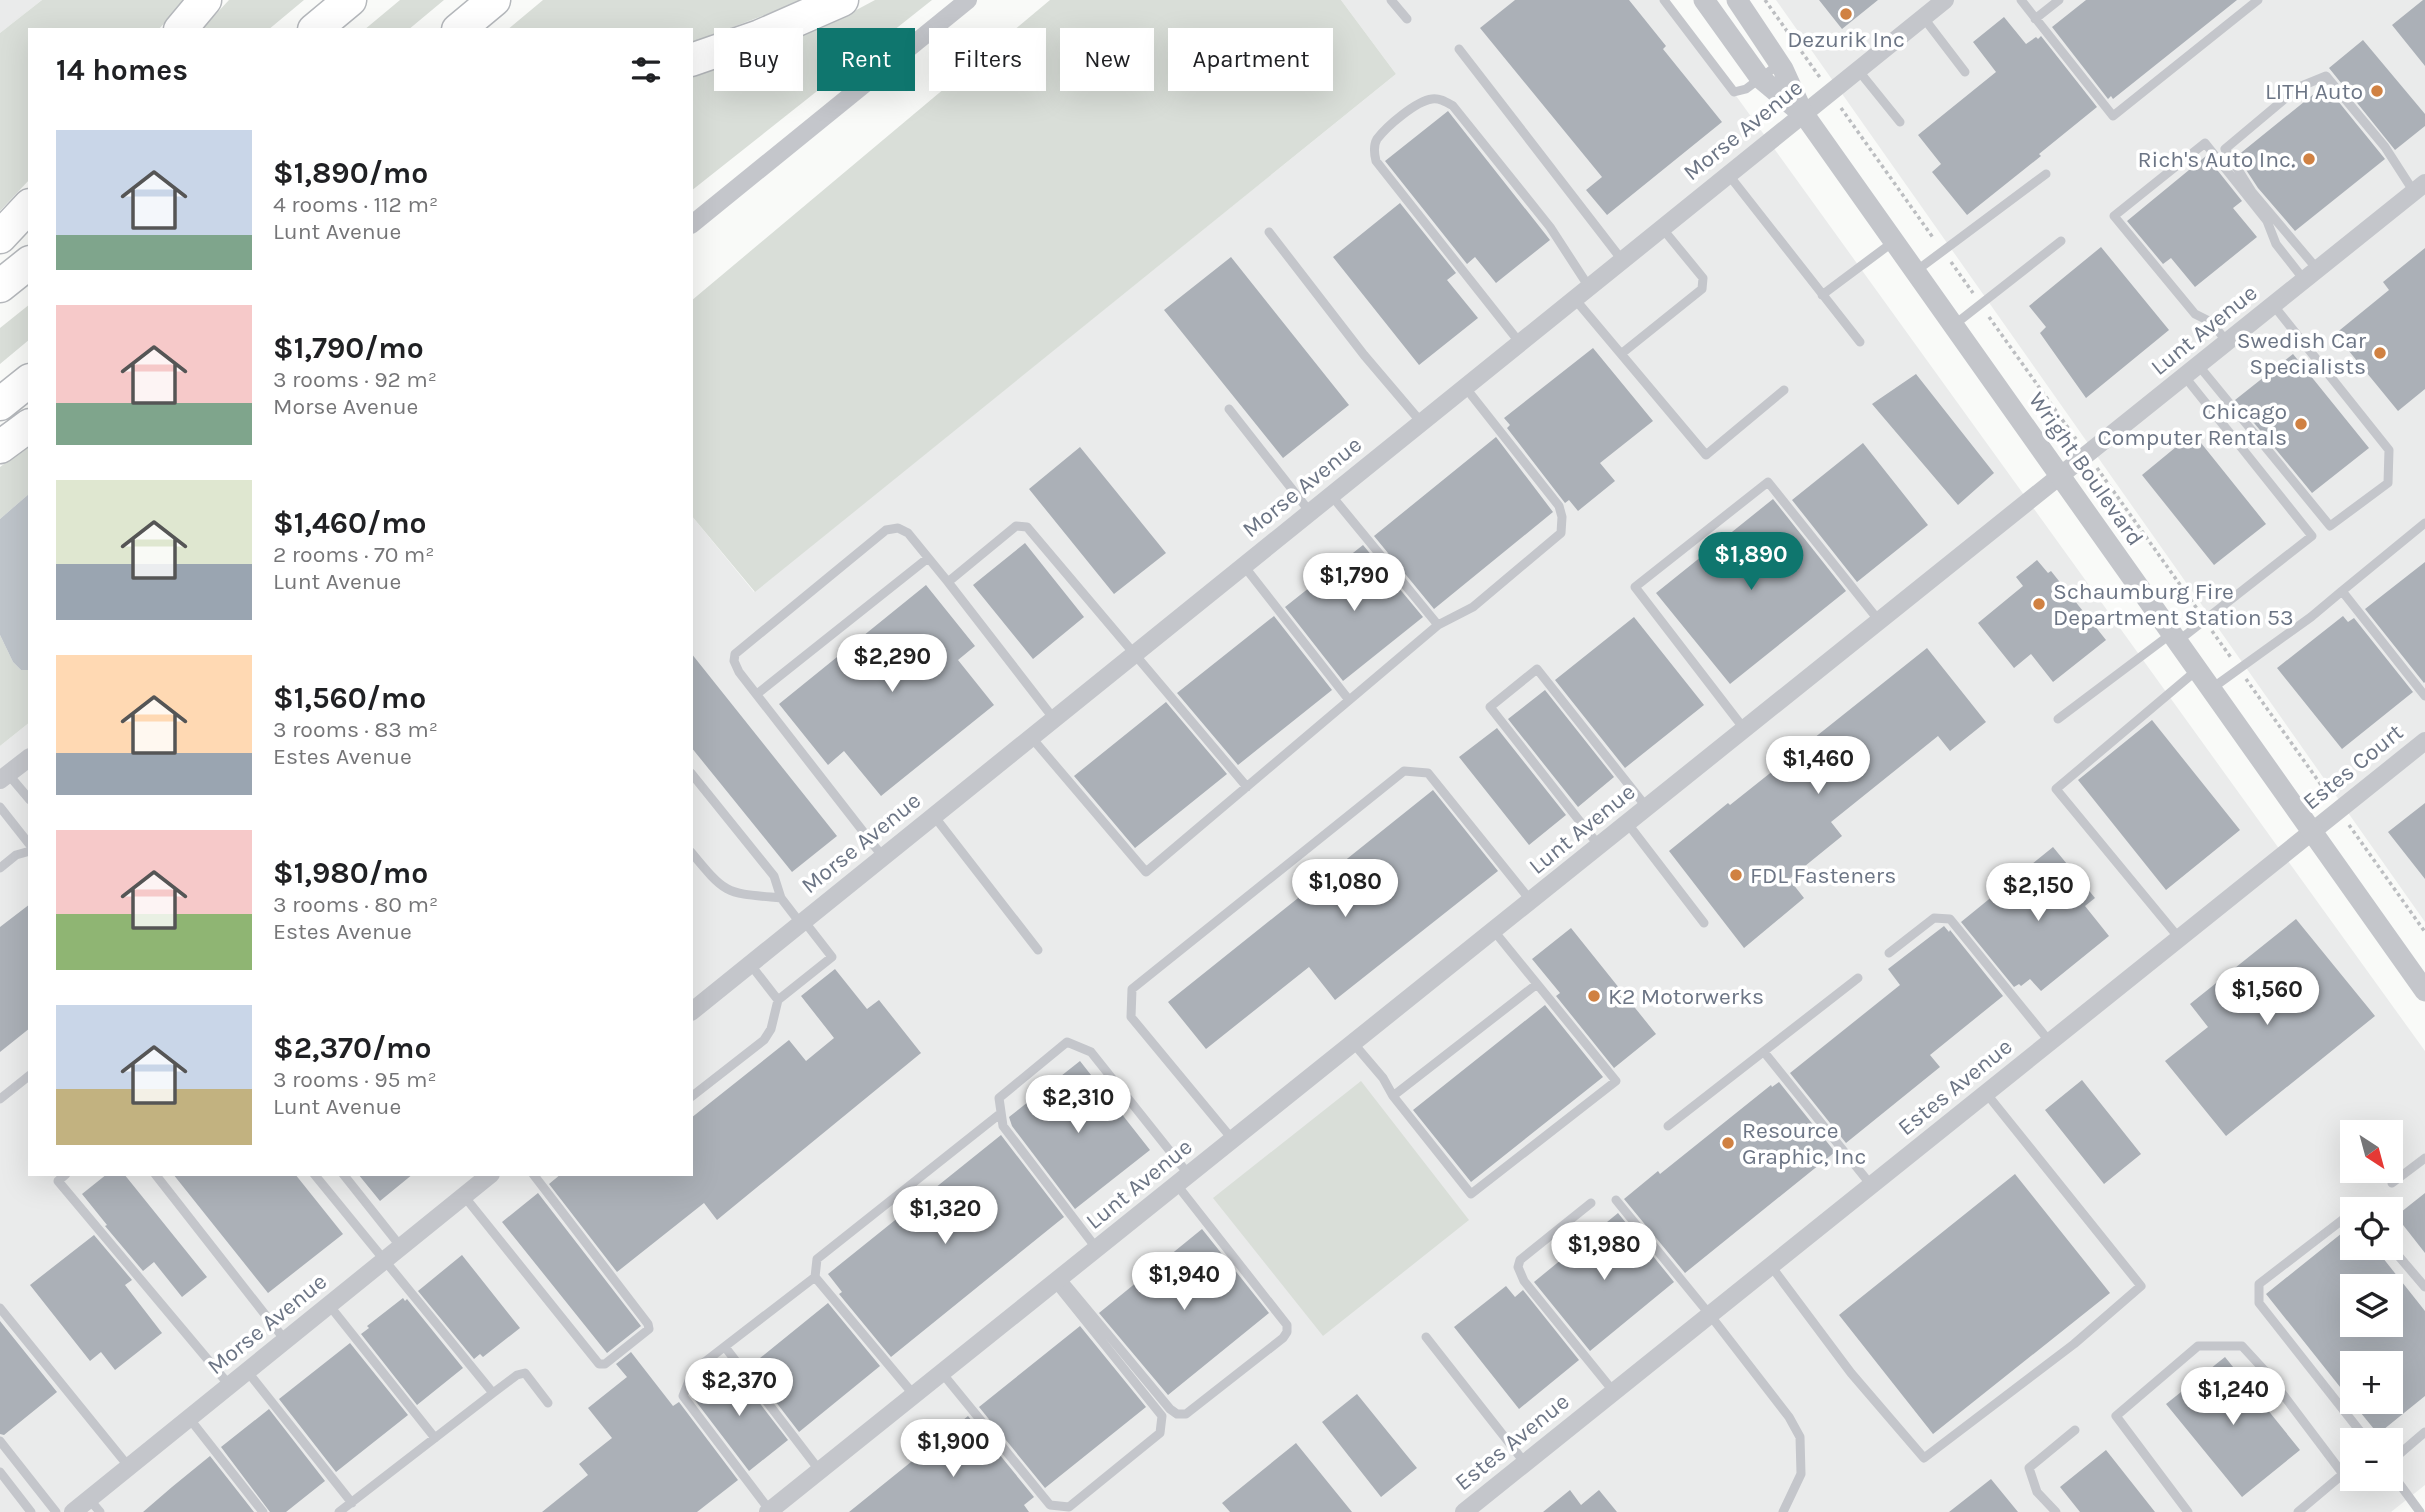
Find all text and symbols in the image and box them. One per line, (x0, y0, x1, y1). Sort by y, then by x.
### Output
marker: Dezurik Inc (1838, 6, 1854, 22)
place label: Dezurik Inc (1787, 26, 1905, 53)
chip: Buy (714, 28, 803, 91)
chip: Rent (817, 28, 915, 91)
chip: Filters (929, 28, 1046, 91)
chip: New (1060, 28, 1154, 91)
chip: Apartment (1168, 28, 1333, 91)
icon: filters (627, 51, 665, 89)
text: 14 homes (56, 52, 188, 88)
street label: Morse Avenue (1678, 74, 1808, 186)
place label: LITH Auto (2265, 78, 2363, 105)
marker: LITH Auto (2369, 83, 2385, 99)
place label: Rich's Auto Inc. (2138, 146, 2295, 173)
marker: Rich's Auto Inc. (2301, 151, 2317, 167)
text: $1,890/mo (273, 155, 428, 191)
icon: home (112, 158, 196, 242)
text: 4 rooms · 112 m² (273, 191, 438, 218)
text: Lunt Avenue (273, 218, 401, 245)
street label: Lunt Avenue (2146, 279, 2262, 381)
place label: Swedish Car Specialists (2237, 327, 2367, 380)
text: $1,790/mo (273, 330, 424, 366)
icon: home (112, 333, 196, 417)
marker: Swedish Car Specialists (2372, 345, 2388, 361)
text: 3 rooms · 92 m² (273, 366, 437, 393)
street label: Wright Boulevard (2023, 387, 2149, 551)
text: Morse Avenue (273, 393, 418, 420)
place label: Chicago Computer Rentals (2098, 398, 2287, 451)
marker: Chicago Computer Rentals (2293, 416, 2309, 432)
street label: Morse Avenue (1237, 431, 1367, 543)
text: $1,460/mo (273, 505, 427, 541)
icon: home (112, 508, 196, 592)
pin: $1,890 (1694, 532, 1808, 592)
text: 2 rooms · 70 m² (273, 541, 435, 568)
text: $1,890 (1714, 541, 1788, 568)
pin: $1,790 (1297, 554, 1411, 613)
text: $1,790 (1319, 562, 1389, 589)
text: Lunt Avenue (273, 568, 401, 595)
place label: Schaumburg Fire Department Station 53 (2053, 578, 2294, 631)
marker: Schaumburg Fire Department Station 53 (2031, 596, 2047, 612)
pin: $2,290 (835, 634, 949, 694)
text: $2,290 (853, 643, 931, 670)
text: $1,560/mo (273, 680, 426, 716)
icon: home (112, 683, 196, 767)
text: 3 rooms · 83 m² (273, 716, 438, 743)
street label: Estes Court (2298, 718, 2409, 815)
pin: $1,460 (1761, 736, 1875, 796)
text: Estes Avenue (273, 743, 412, 770)
text: $1,460 (1782, 745, 1854, 772)
street label: Lunt Avenue (1524, 778, 1640, 880)
street label: Morse Avenue (796, 787, 926, 899)
text: $1,980/mo (273, 855, 428, 891)
icon: home (112, 858, 196, 942)
pin: $1,080 (1288, 860, 1402, 919)
place label: FDL Fasteners (1750, 862, 1896, 889)
pin: $2,150 (1981, 864, 2095, 923)
marker: FDL Fasteners (1728, 867, 1744, 883)
text: $1,080 (1308, 868, 1382, 895)
text: $2,150 (2002, 872, 2074, 899)
text: 3 rooms · 80 m² (273, 891, 438, 918)
text: Estes Avenue (273, 918, 412, 945)
pin: $1,560 (2210, 968, 2324, 1027)
text: $1,560 (2231, 976, 2303, 1003)
place label: K2 Motorwerks (1608, 983, 1764, 1010)
marker: K2 Motorwerks (1586, 988, 1602, 1004)
text: $2,370/mo (273, 1030, 432, 1066)
icon: home (112, 1033, 196, 1117)
street label: Estes Avenue (1893, 1033, 2017, 1141)
text: 3 rooms · 95 m² (273, 1066, 437, 1093)
pin: $2,310 (1021, 1076, 1135, 1135)
text: $2,310 (1042, 1084, 1114, 1111)
text: Lunt Avenue (273, 1093, 401, 1120)
place label: Resource Graphic, Inc (1742, 1117, 1866, 1170)
north arrow (2340, 1120, 2403, 1183)
map controls (2340, 1120, 2403, 1491)
street label: Lunt Avenue (1081, 1133, 1197, 1235)
marker: Resource Graphic, Inc (1720, 1135, 1736, 1151)
pin: $1,320 (888, 1186, 1002, 1246)
text: $1,320 (909, 1195, 981, 1222)
button: locate (2340, 1197, 2403, 1260)
pin: $1,980 (1547, 1222, 1661, 1282)
text: $1,980 (1567, 1231, 1641, 1258)
pin: $1,940 (1127, 1252, 1241, 1312)
text: $1,940 (1148, 1261, 1220, 1288)
street label: Morse Avenue (202, 1268, 332, 1380)
button: layers (2340, 1274, 2403, 1337)
button: + (2340, 1351, 2403, 1414)
pin: $2,370 (682, 1358, 796, 1418)
text: $2,370 (701, 1367, 777, 1394)
pin: $1,240 (2176, 1368, 2290, 1427)
text: $1,240 (2197, 1376, 2269, 1403)
street label: Estes Avenue (1450, 1388, 1574, 1496)
pin: $1,900 (896, 1420, 1010, 1479)
text: $1,900 (917, 1428, 990, 1455)
button: − (2340, 1428, 2403, 1491)

